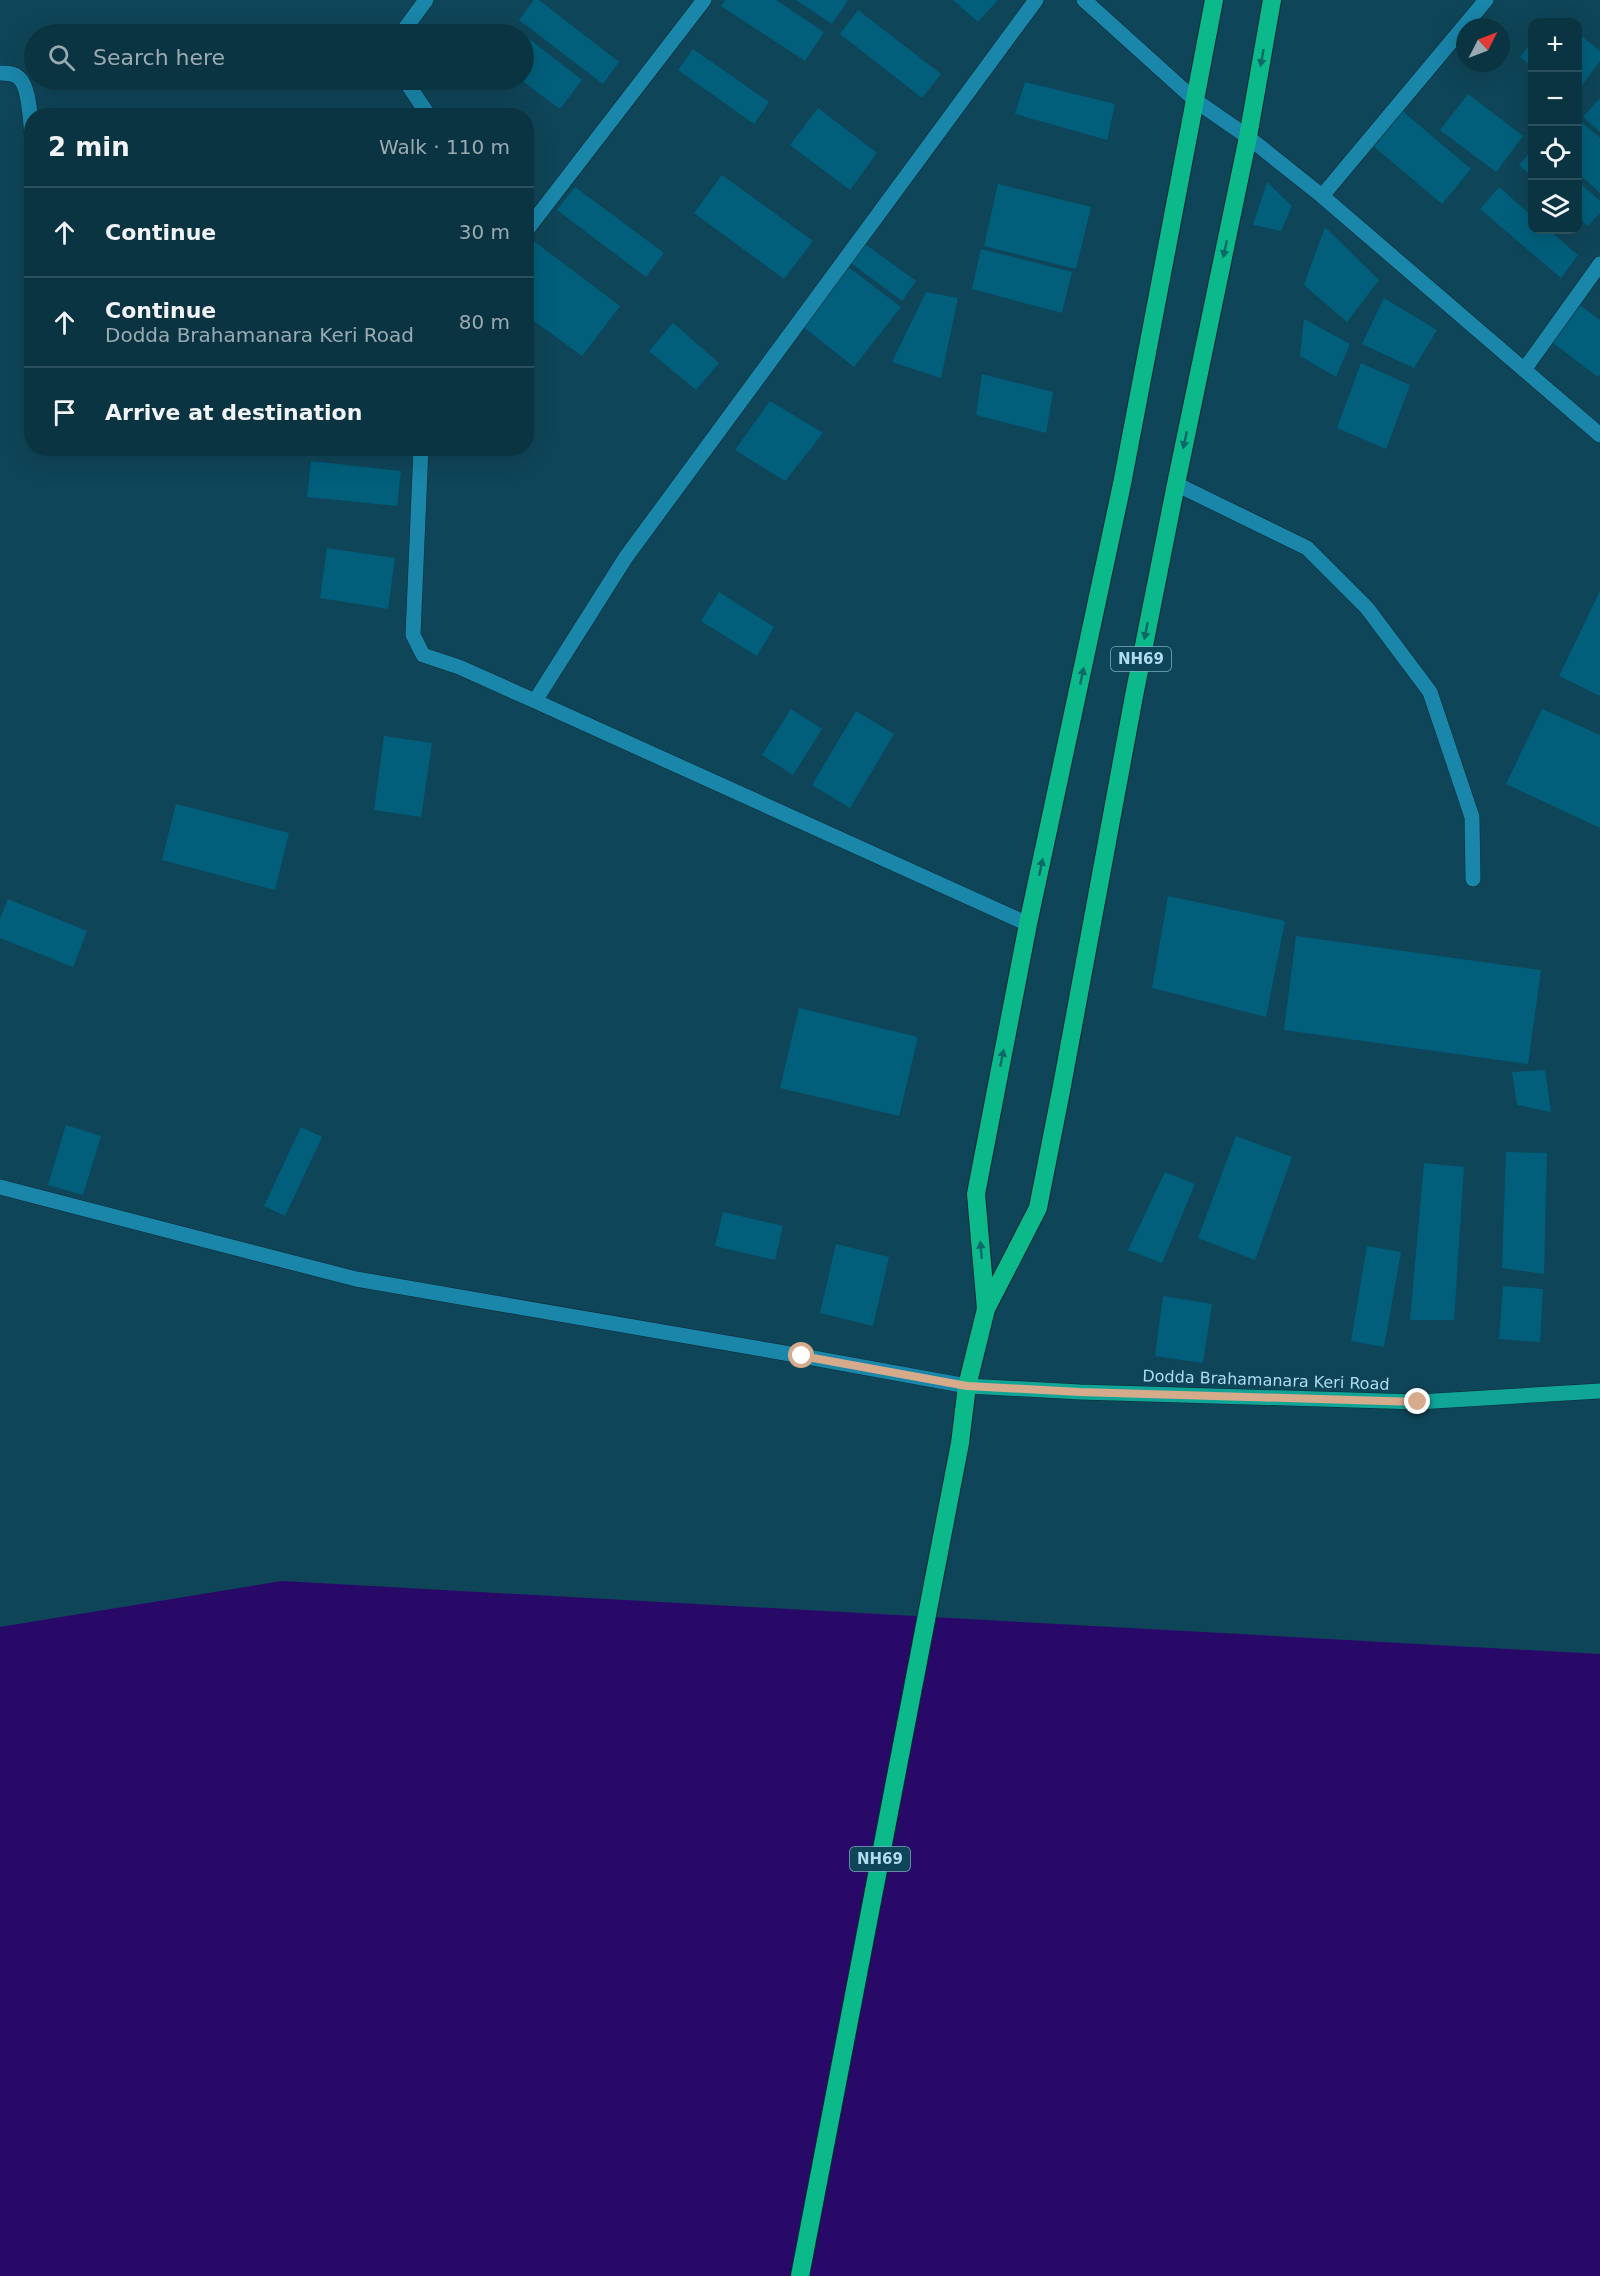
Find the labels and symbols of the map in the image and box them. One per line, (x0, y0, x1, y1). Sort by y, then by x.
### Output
north arrow (1456, 18, 1510, 72)
one-way arrow (1257, 48, 1266, 67)
one-way arrow (1220, 240, 1229, 259)
one-way arrow (1180, 431, 1189, 450)
one-way arrow (1141, 622, 1151, 640)
road number: NH69 (1111, 647, 1171, 671)
one-way arrow (1077, 667, 1087, 685)
one-way arrow (1037, 857, 1046, 876)
one-way arrow (998, 1048, 1007, 1067)
one-way arrow (976, 1241, 986, 1260)
route start (788, 1342, 814, 1368)
street label: Dodda Brahamanara Keri Road (1142, 1366, 1390, 1394)
route end (1404, 1388, 1430, 1414)
road number: NH69 (850, 1847, 910, 1871)

